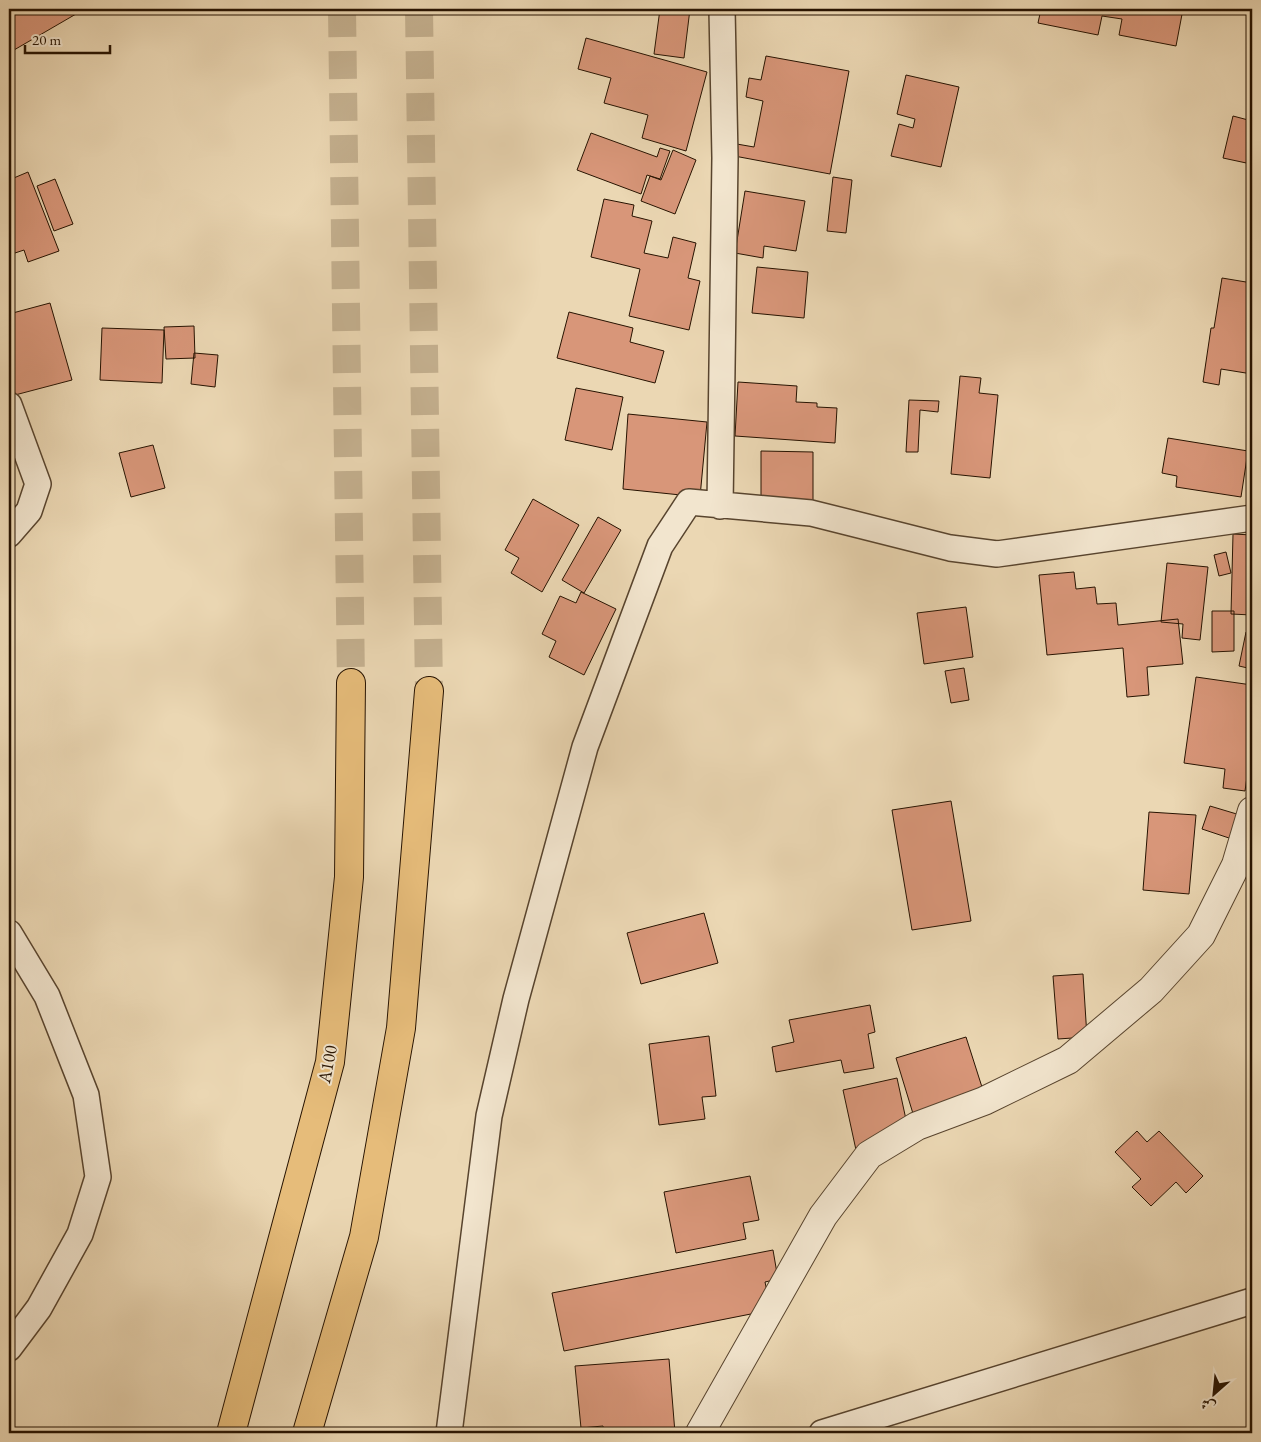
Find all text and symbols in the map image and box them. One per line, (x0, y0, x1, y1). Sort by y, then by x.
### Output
scale bar (25, 22, 110, 54)
text: 20 m (32, 30, 61, 49)
street label: A100 (312, 1043, 342, 1086)
north arrow (1188, 1370, 1238, 1420)
text: ش (1198, 1394, 1218, 1417)

